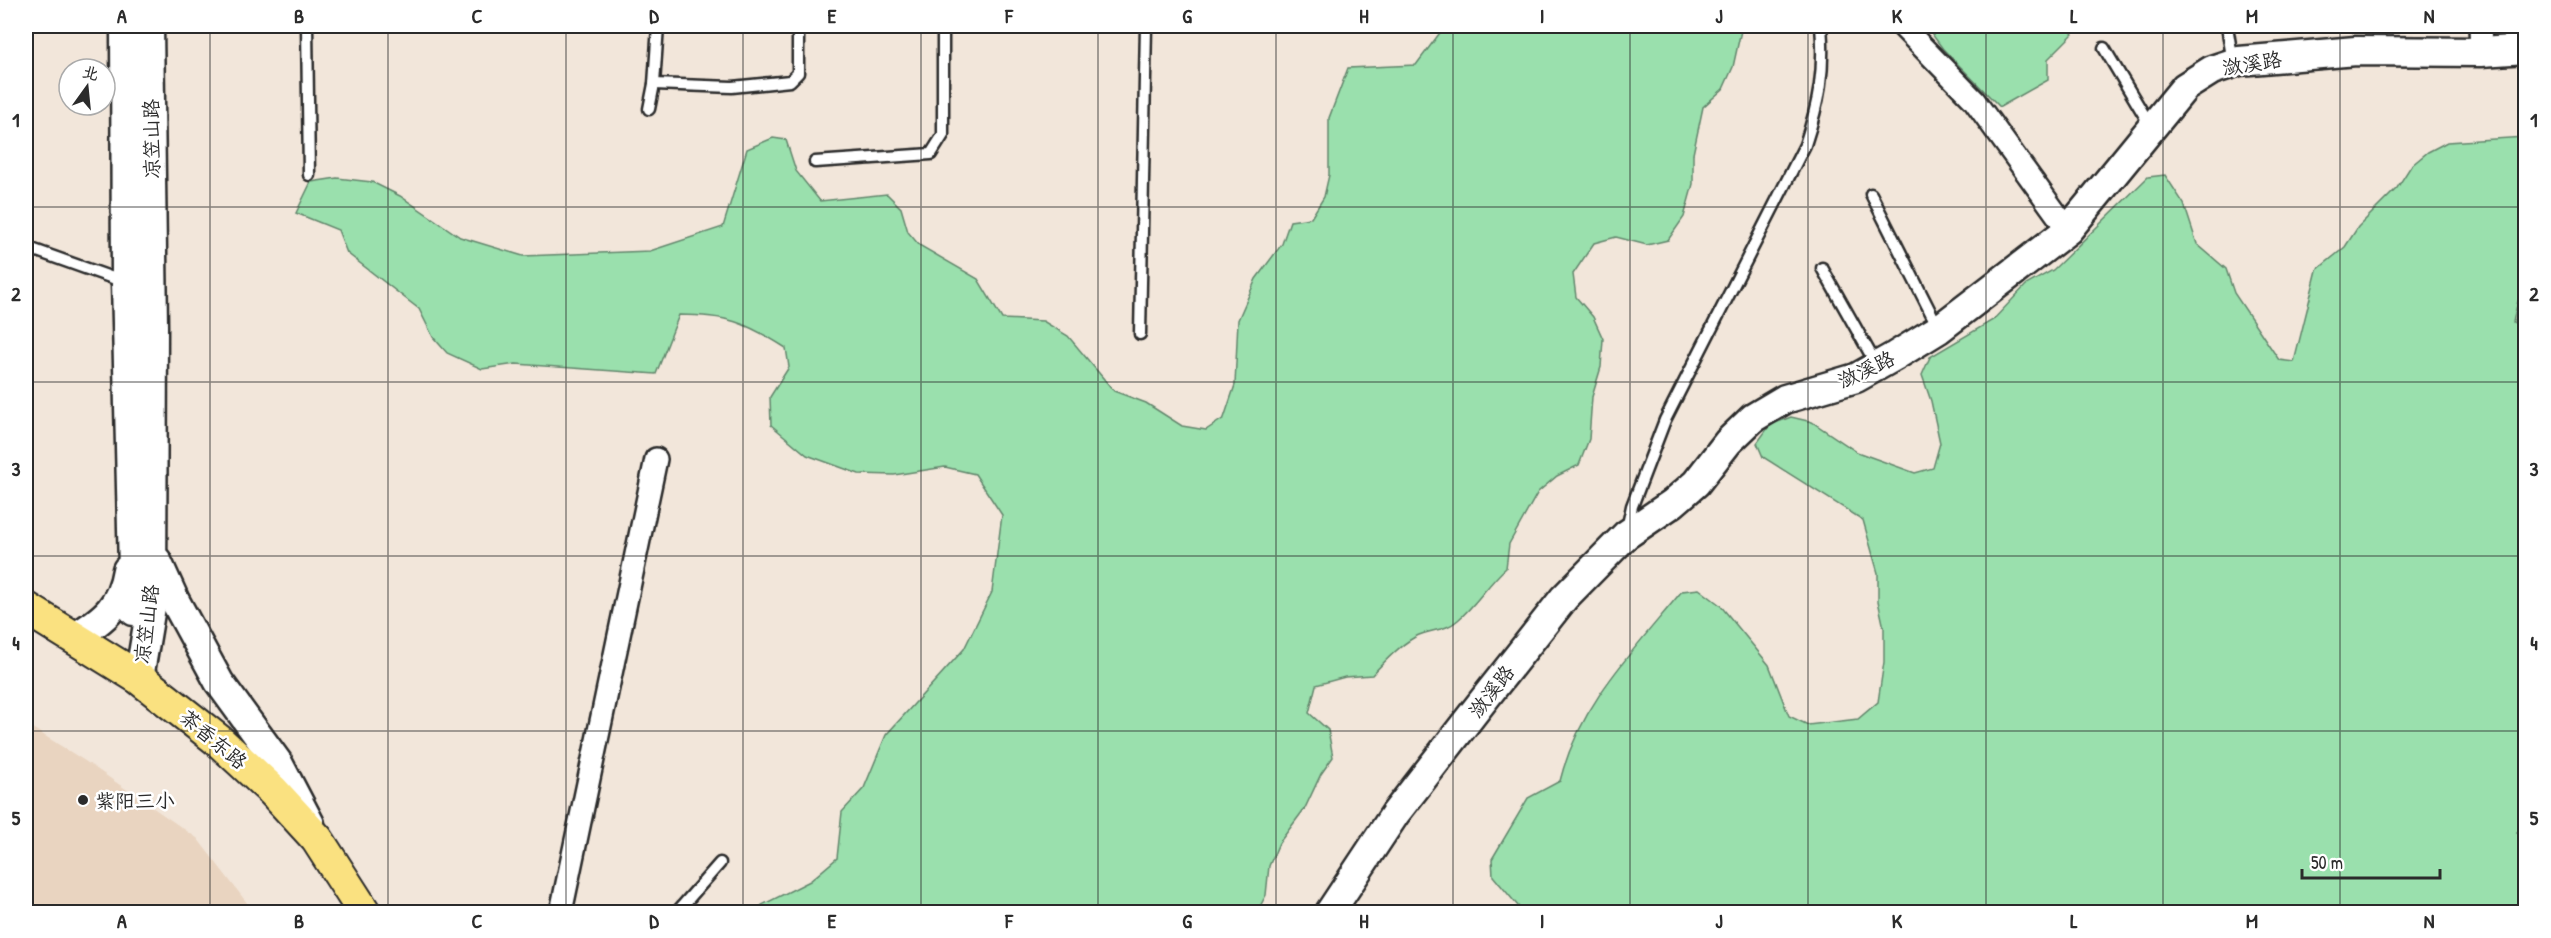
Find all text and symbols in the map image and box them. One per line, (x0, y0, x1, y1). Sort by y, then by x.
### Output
text: A (117, 2, 127, 29)
text: B (294, 2, 304, 29)
text: C (472, 2, 483, 29)
text: D (649, 2, 659, 29)
text: E (828, 2, 837, 29)
text: F (1004, 2, 1014, 29)
text: G (1182, 2, 1192, 29)
text: H (1359, 2, 1369, 29)
text: I (1540, 2, 1544, 29)
text: J (1715, 2, 1723, 29)
text: K (1892, 2, 1903, 29)
text: L (2070, 2, 2078, 29)
text: M (2246, 2, 2258, 29)
text: N (2424, 2, 2435, 29)
street label: 潋溪路 (2220, 45, 2285, 81)
north arrow (57, 57, 117, 117)
text: 北 (80, 60, 101, 85)
street label: 凉笠山路 (137, 98, 165, 179)
text: 1 (12, 106, 20, 133)
text: 1 (2530, 106, 2538, 133)
text: 2 (11, 280, 21, 307)
text: 2 (2529, 280, 2539, 307)
street label: 潋溪路 (1833, 344, 1900, 394)
text: 3 (12, 455, 21, 482)
text: 3 (2530, 455, 2539, 482)
street label: 凉笠山路 (128, 582, 164, 665)
text: 4 (12, 629, 20, 656)
text: 4 (2530, 629, 2538, 656)
street label: 潋溪路 (1462, 658, 1521, 723)
street label: 茶香东路 (175, 703, 254, 776)
place label: 紫阳三小 (95, 787, 175, 814)
marker: 紫阳三小 (76, 793, 90, 807)
text: 5 (12, 804, 21, 831)
text: 5 (2530, 804, 2539, 831)
scale bar (2302, 842, 2440, 880)
text: 50 m (2311, 850, 2343, 875)
text: A (117, 907, 127, 934)
text: B (294, 907, 304, 934)
text: C (472, 907, 483, 934)
text: D (649, 907, 659, 934)
text: E (828, 907, 837, 934)
text: F (1004, 907, 1014, 934)
text: G (1182, 907, 1192, 934)
text: H (1359, 907, 1369, 934)
text: I (1540, 907, 1544, 934)
text: J (1715, 907, 1723, 934)
text: K (1892, 907, 1903, 934)
text: L (2070, 907, 2078, 934)
text: M (2246, 907, 2258, 934)
text: N (2424, 907, 2435, 934)

